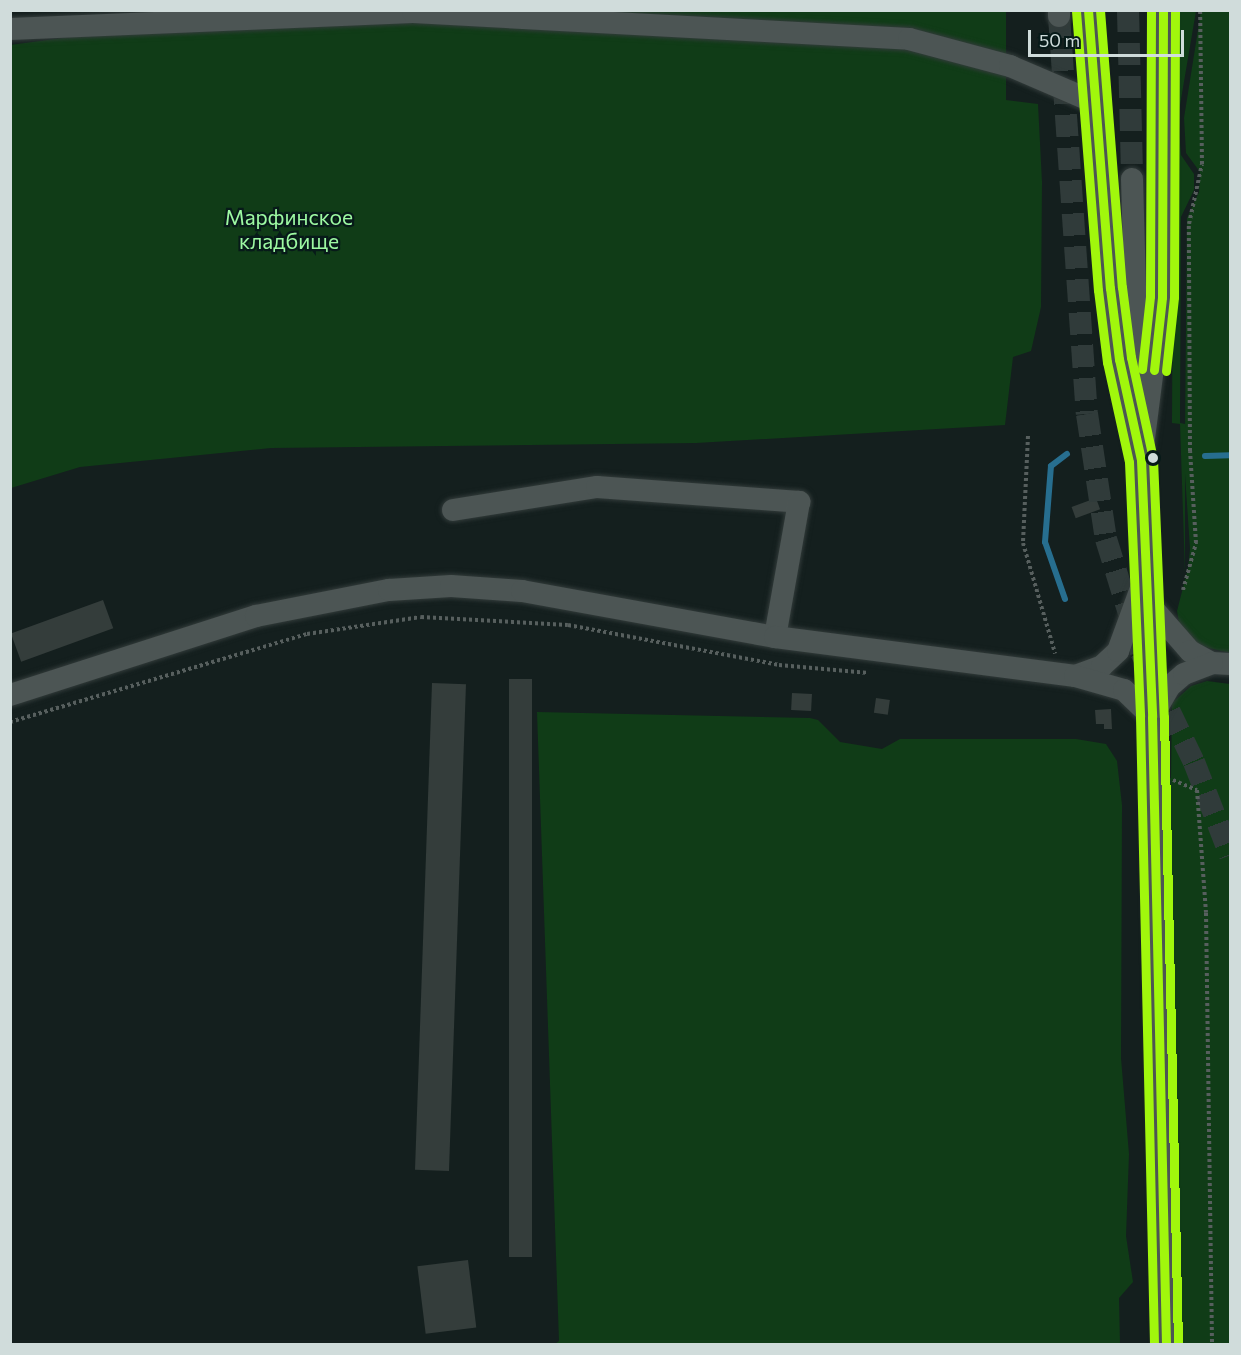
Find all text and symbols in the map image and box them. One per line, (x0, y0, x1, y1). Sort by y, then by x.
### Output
scale bar (1031, 18, 1187, 56)
text: 50 m (1039, 29, 1080, 51)
park label: Марфинское кладбище (225, 204, 353, 254)
unlabelled marker (1147, 452, 1159, 464)

